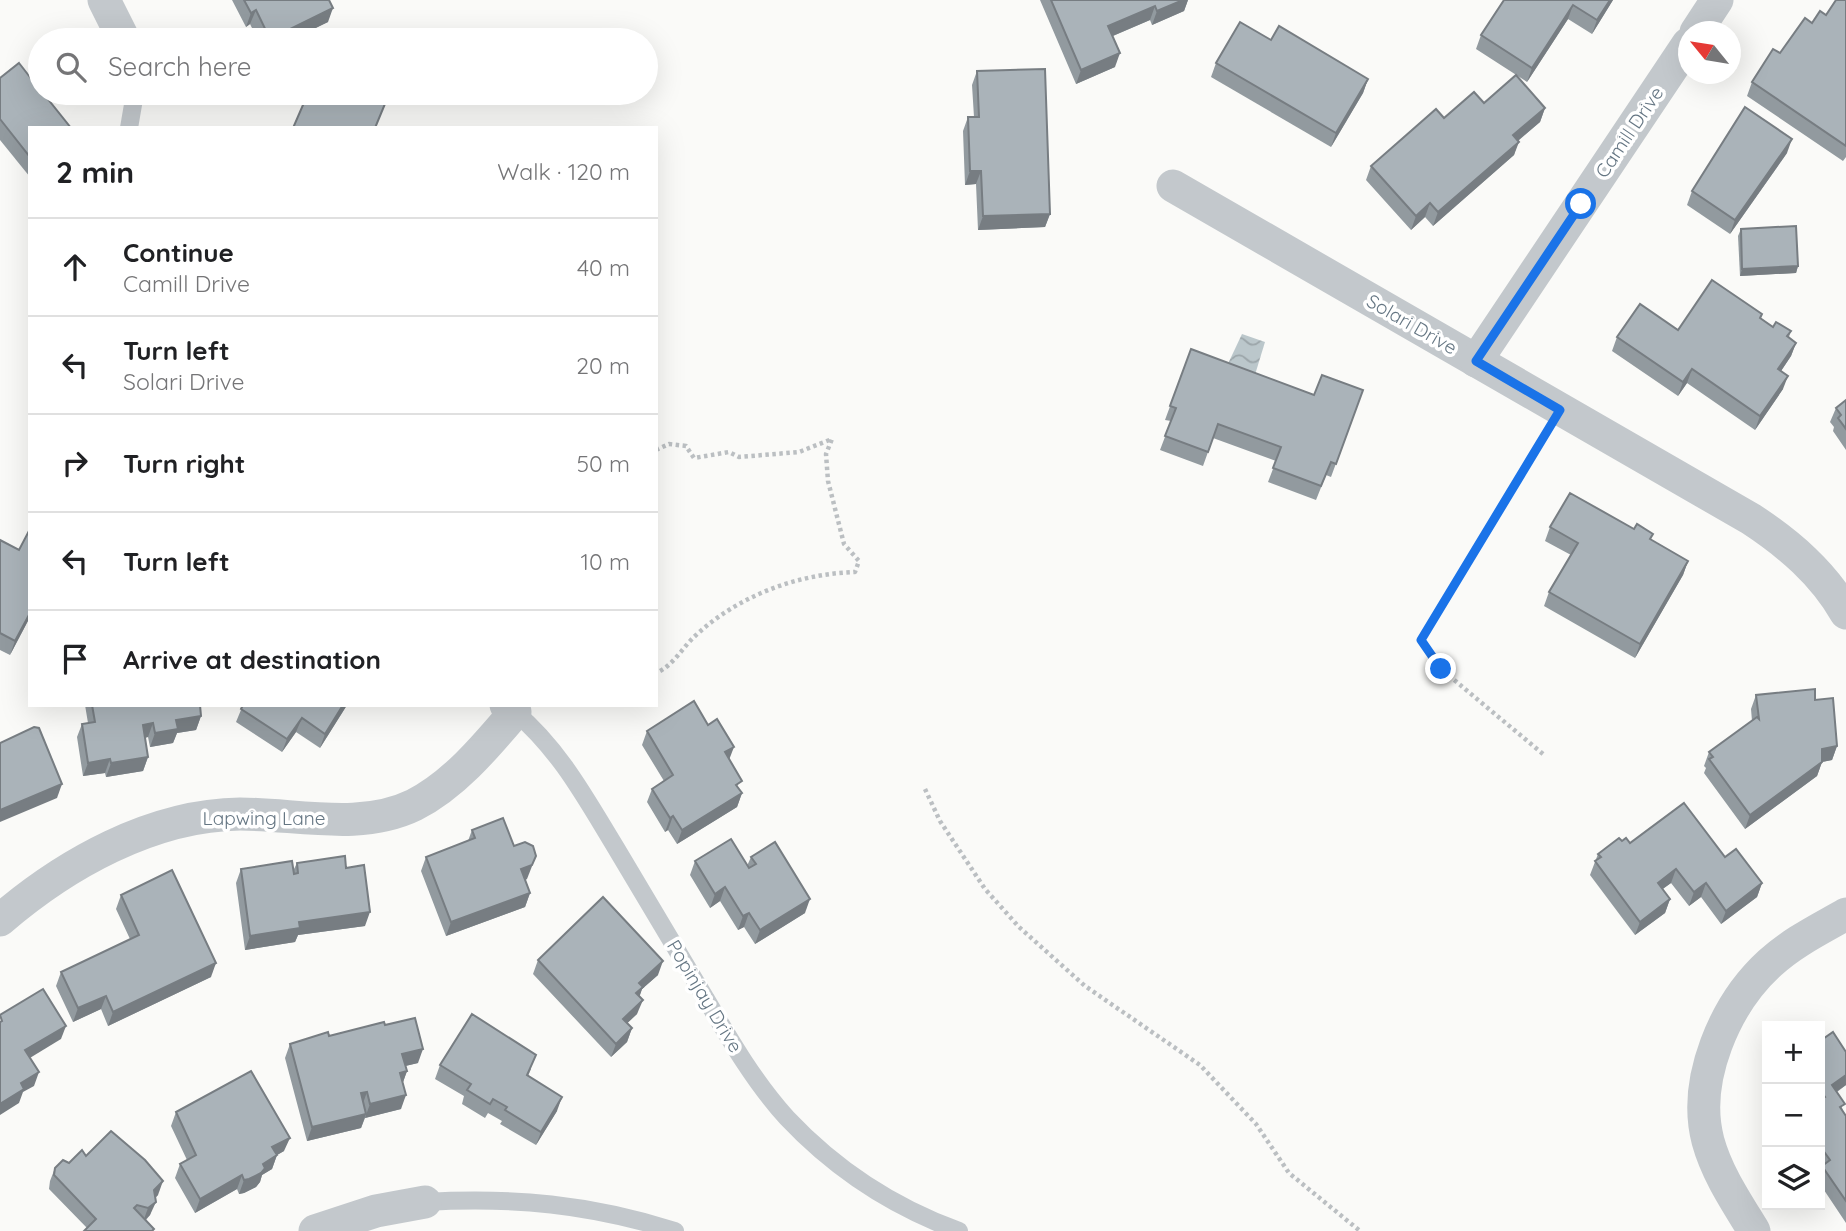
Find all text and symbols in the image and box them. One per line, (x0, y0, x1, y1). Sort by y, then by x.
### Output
north arrow (1678, 21, 1741, 84)
search box (28, 28, 658, 105)
icon: search (52, 48, 90, 86)
text: Search here (108, 50, 252, 83)
street label: Camill Drive (1590, 82, 1668, 182)
text: 2 min (56, 153, 134, 191)
text: Walk · 120 m (497, 157, 630, 186)
route start (1565, 188, 1596, 219)
text: Continue (123, 236, 234, 269)
icon: ahead (56, 248, 94, 286)
text: 40 m (577, 253, 630, 282)
text: Camill Drive (123, 269, 250, 298)
street label: Solari Drive (1363, 289, 1461, 359)
text: Turn left (123, 334, 230, 367)
icon: left (56, 346, 94, 384)
text: 20 m (576, 351, 630, 380)
text: Solari Drive (123, 367, 244, 396)
icon: right (56, 444, 94, 482)
text: Turn right (123, 447, 245, 480)
text: 50 m (577, 449, 630, 478)
icon: left (56, 542, 94, 580)
text: Turn left (123, 545, 230, 578)
text: 10 m (581, 547, 630, 576)
icon: arrive (56, 640, 94, 678)
text: Arrive at destination (123, 643, 381, 676)
route end (1425, 653, 1456, 684)
street label: Lapwing Lane (203, 806, 325, 830)
street label: Popinjay Drive (662, 935, 748, 1057)
map controls (1762, 1021, 1825, 1210)
button: + (1762, 1021, 1825, 1084)
button: − (1762, 1084, 1825, 1147)
button: layers (1762, 1147, 1825, 1210)

